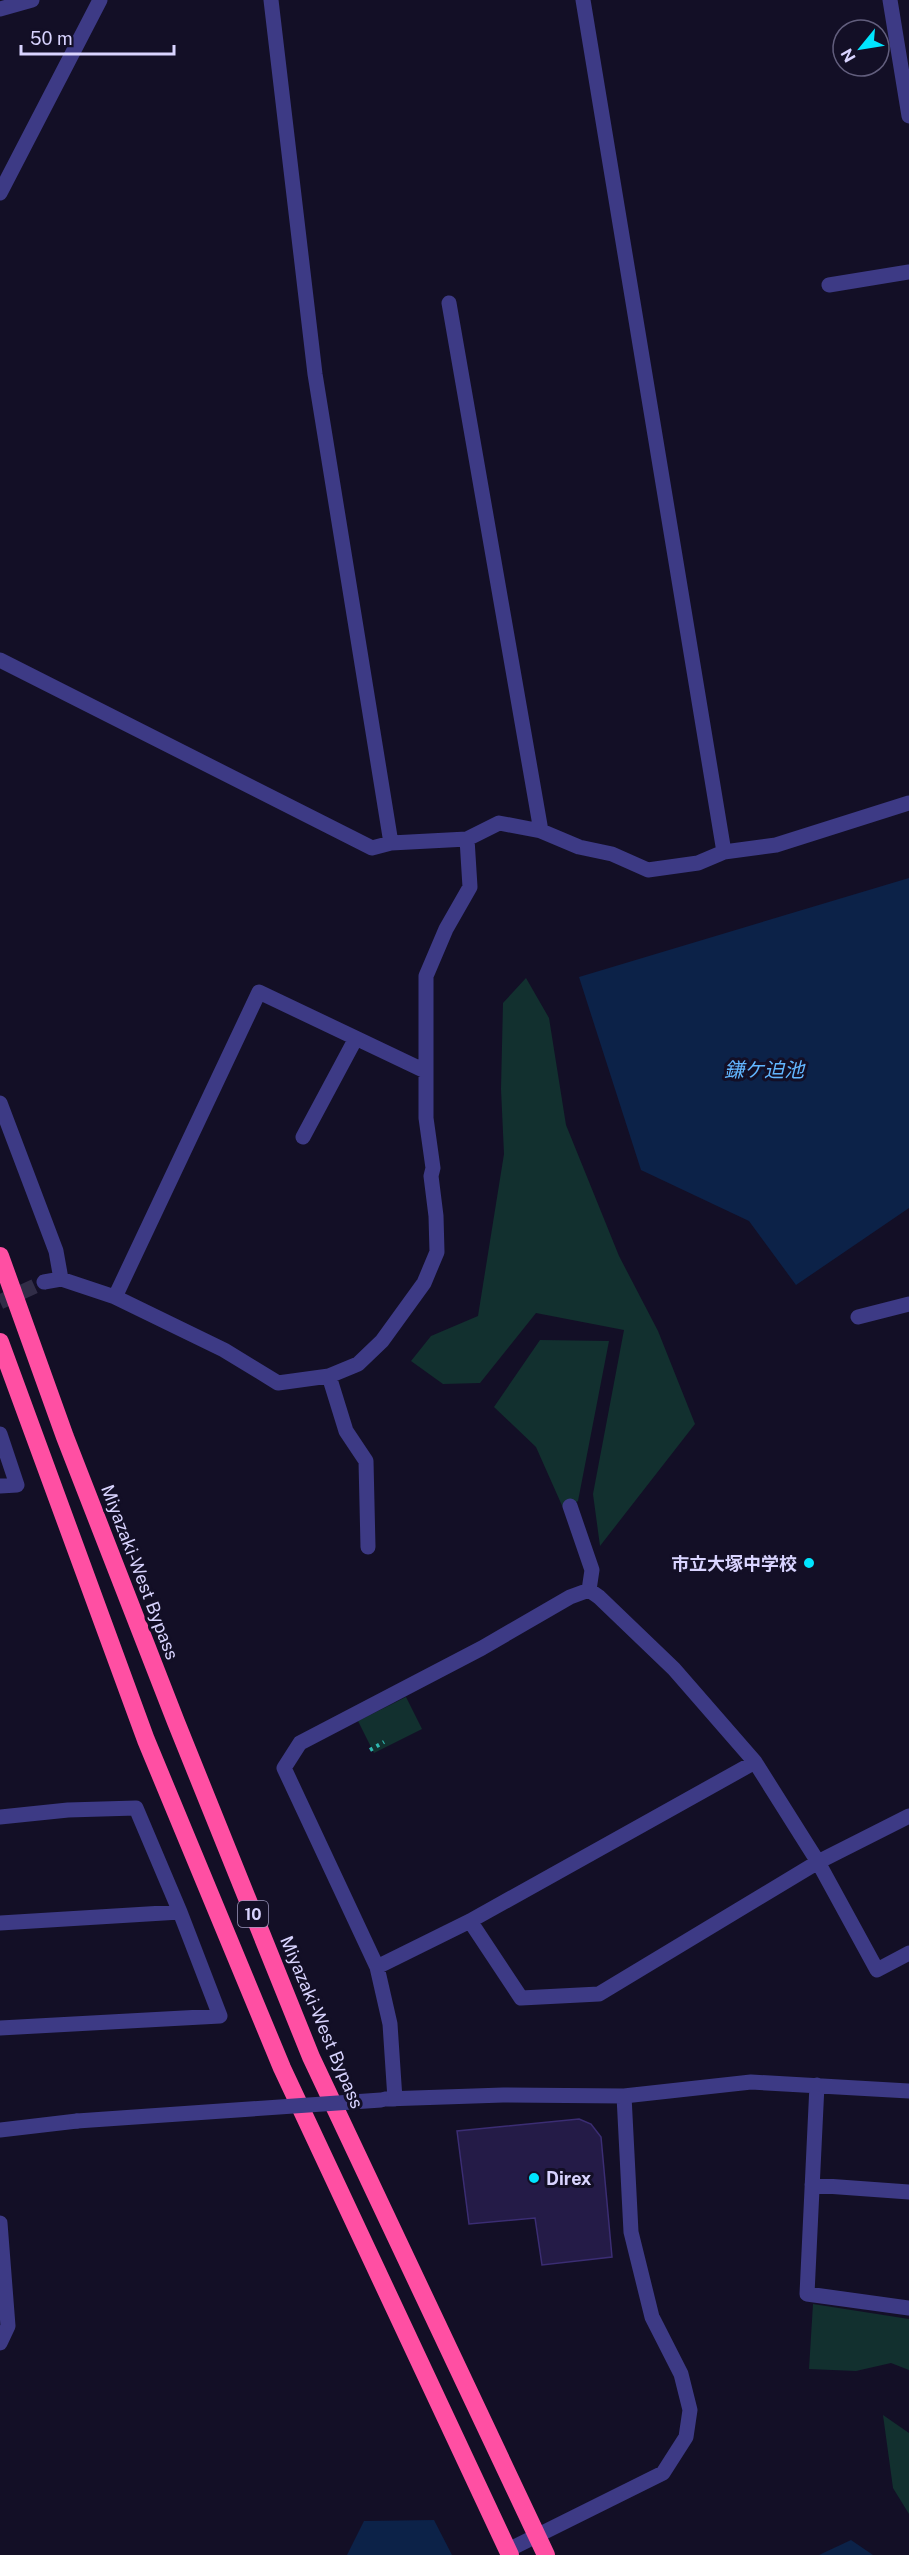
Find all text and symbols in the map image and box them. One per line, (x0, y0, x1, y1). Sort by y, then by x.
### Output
scale bar (21, 18, 174, 56)
north arrow (831, 18, 891, 78)
text: 50 m (30, 28, 73, 49)
text: N (837, 45, 860, 65)
water label: 鎌ケ迫池 (724, 1058, 806, 1082)
street label: Miyazaki-West Bypass (97, 1482, 183, 1662)
place label: 市立大塚中学校 (671, 1553, 797, 1574)
marker: 市立大塚中学校 (802, 1556, 816, 1570)
road number: 10 (238, 1901, 268, 1927)
street label: Miyazaki-West Bypass (276, 1933, 368, 2111)
place label: Direx (546, 2168, 592, 2189)
marker: Direx (527, 2171, 541, 2185)

